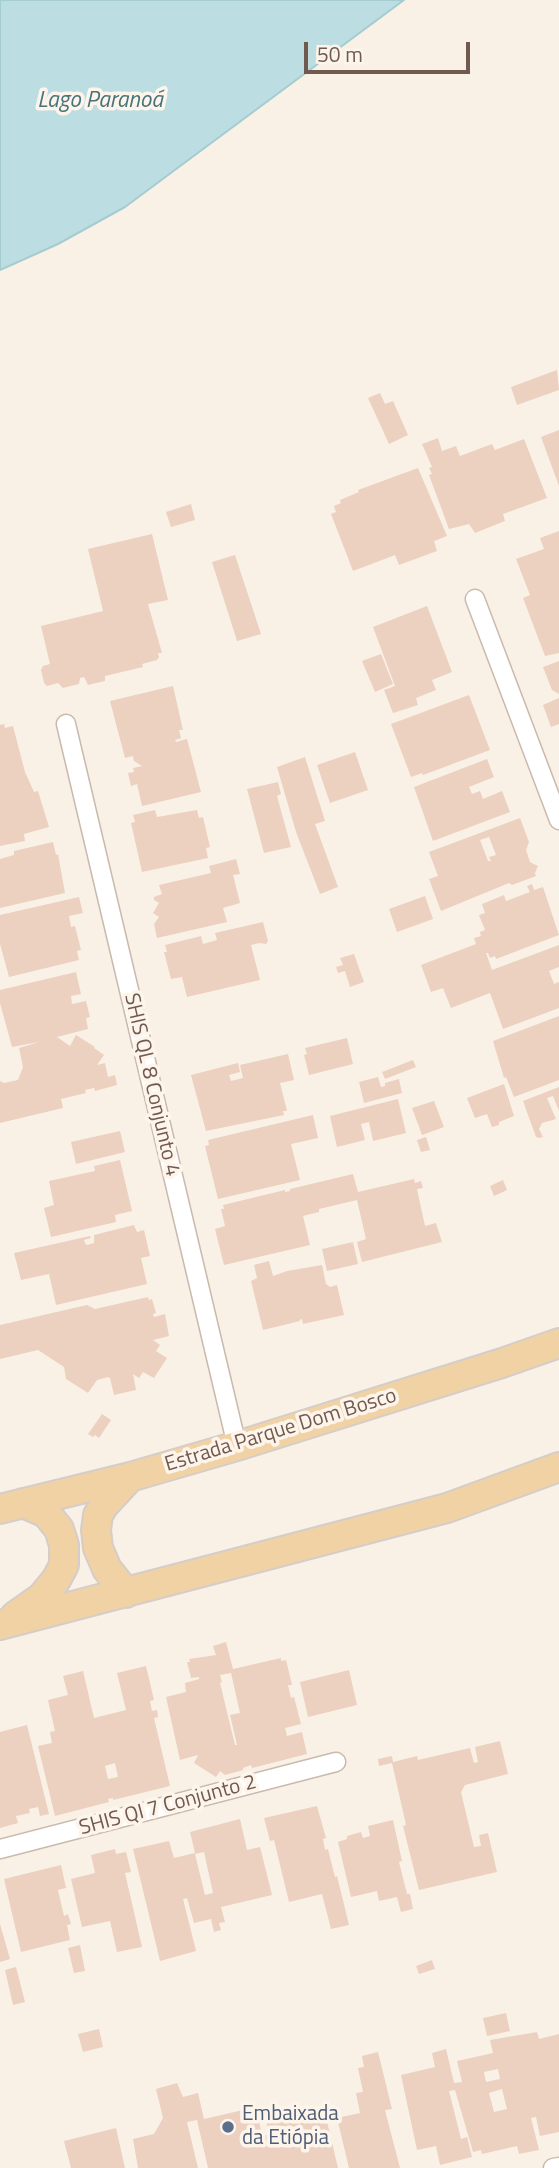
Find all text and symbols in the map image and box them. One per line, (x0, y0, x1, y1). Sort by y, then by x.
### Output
scale bar (307, 28, 473, 72)
text: 50 m (317, 38, 363, 70)
water label: Lago Paranoá (37, 87, 163, 115)
street label: SHIS QL 8 Conjunto 4 (118, 991, 184, 1179)
street label: Estrada Parque Dom Bosco (162, 1384, 400, 1478)
street label: SHIS QI 7 Conjunto 2 (77, 1770, 259, 1842)
place label: Embaixada da Etiópia (242, 2102, 339, 2152)
marker: Embaixada da Etiópia (220, 2119, 236, 2135)

